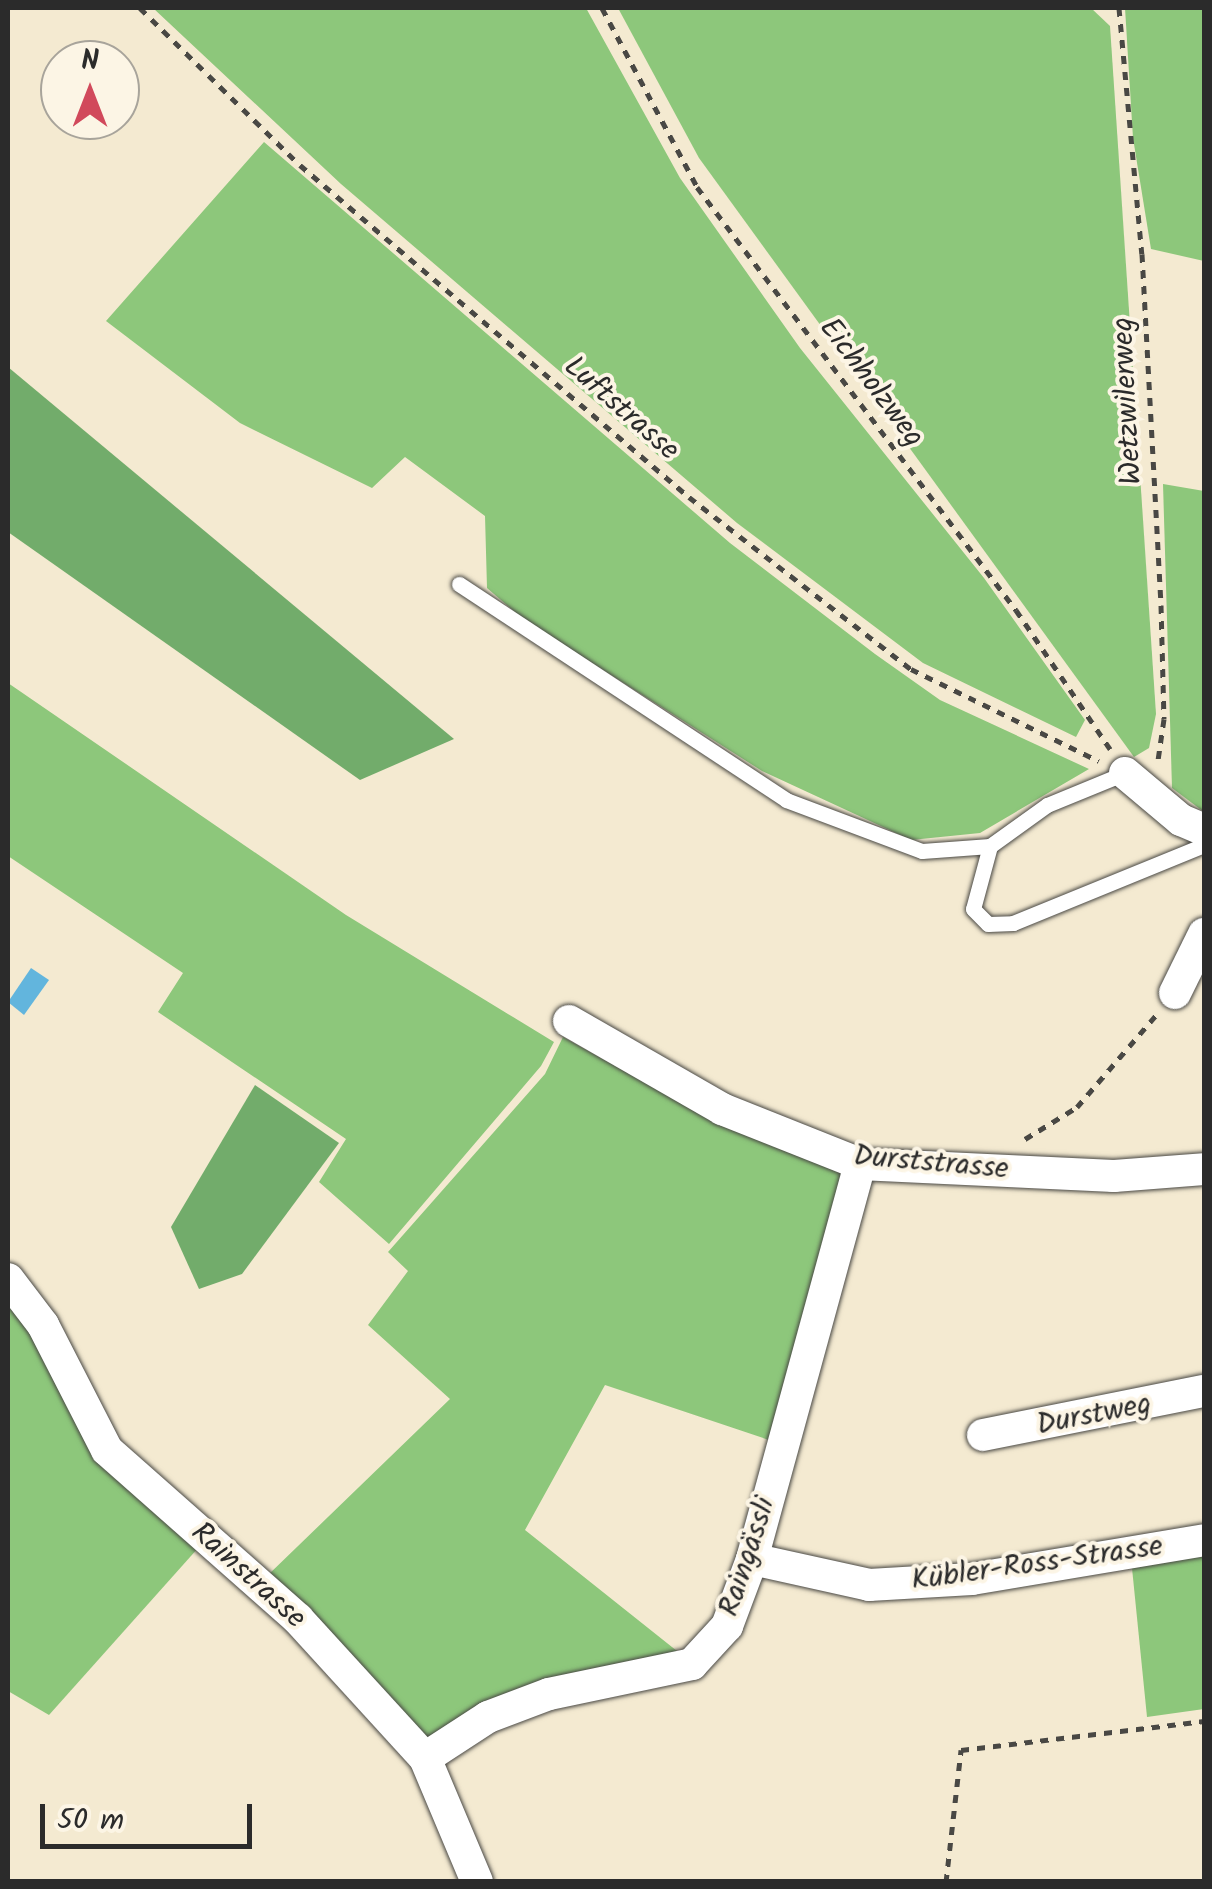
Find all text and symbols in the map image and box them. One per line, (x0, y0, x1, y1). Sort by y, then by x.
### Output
text: N (81, 39, 99, 84)
north arrow (40, 40, 140, 140)
street label: Eichholzweg (811, 311, 931, 455)
street label: Wetzwilerweg (1106, 316, 1150, 486)
street label: Luftstrasse (556, 349, 686, 469)
street label: Durststrasse (852, 1138, 1010, 1188)
street label: Durstweg (1034, 1386, 1154, 1444)
street label: Raingässli (712, 1493, 784, 1621)
street label: Rainstrasse (183, 1515, 313, 1637)
street label: Kübler-Ross-Strasse (909, 1529, 1165, 1599)
scale bar (45, 1784, 258, 1846)
text: 50 m (57, 1797, 124, 1845)

